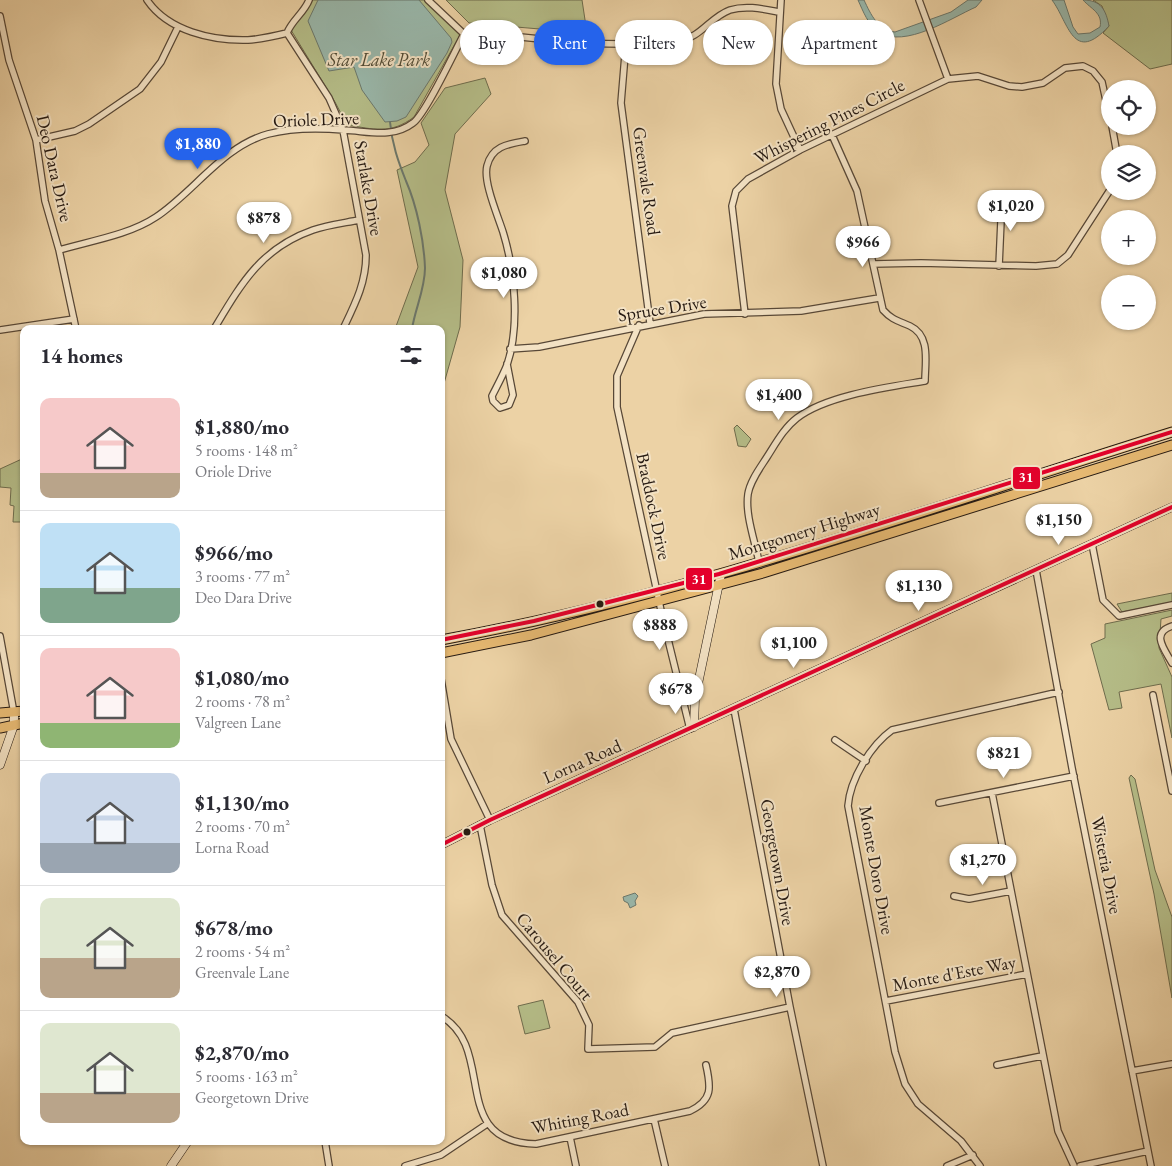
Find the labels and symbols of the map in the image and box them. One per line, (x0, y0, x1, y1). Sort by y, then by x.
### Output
park label: Star Lake Park (327, 48, 430, 71)
street label: Whispering Pines Circle (750, 73, 908, 169)
street label: Oriole Drive (273, 106, 359, 132)
street label: Deo Dara Drive (32, 112, 78, 224)
street label: Greenvale Road (628, 125, 666, 238)
pin: $1,880 (157, 128, 239, 170)
street label: Starlake Drive (349, 139, 389, 237)
pin: $1,020 (970, 190, 1052, 232)
pin: $878 (234, 202, 294, 244)
pin: $966 (833, 226, 893, 268)
pin: $1,080 (463, 256, 545, 299)
street label: Spruce Drive (616, 290, 708, 326)
pin: $1,400 (738, 378, 820, 421)
street label: Braddock Drive (631, 450, 677, 562)
line badge: 31 (1012, 466, 1041, 490)
text: 31 (1019, 468, 1033, 486)
street label: Montgomery Highway (725, 497, 883, 565)
pin: $1,150 (1018, 504, 1100, 546)
line badge: 31 (685, 567, 713, 591)
text: 31 (692, 570, 706, 588)
pin: $1,130 (878, 570, 960, 612)
unlabelled marker (595, 599, 605, 609)
pin: $888 (630, 608, 690, 651)
pin: $1,100 (753, 626, 835, 669)
pin: $678 (646, 672, 706, 715)
street label: Lorna Road (539, 733, 626, 788)
pin: $821 (974, 736, 1034, 779)
street label: Georgetown Drive (756, 797, 800, 927)
street label: Monte Doro Drive (854, 804, 900, 936)
street label: Wisteria Drive (1086, 814, 1128, 916)
unlabelled marker (462, 827, 472, 837)
pin: $1,270 (942, 844, 1024, 886)
street label: Carousel Court (511, 907, 599, 1005)
street label: Monte d'Este Way (890, 950, 1018, 996)
pin: $2,870 (736, 956, 818, 998)
street label: Whiting Road (529, 1097, 632, 1139)

